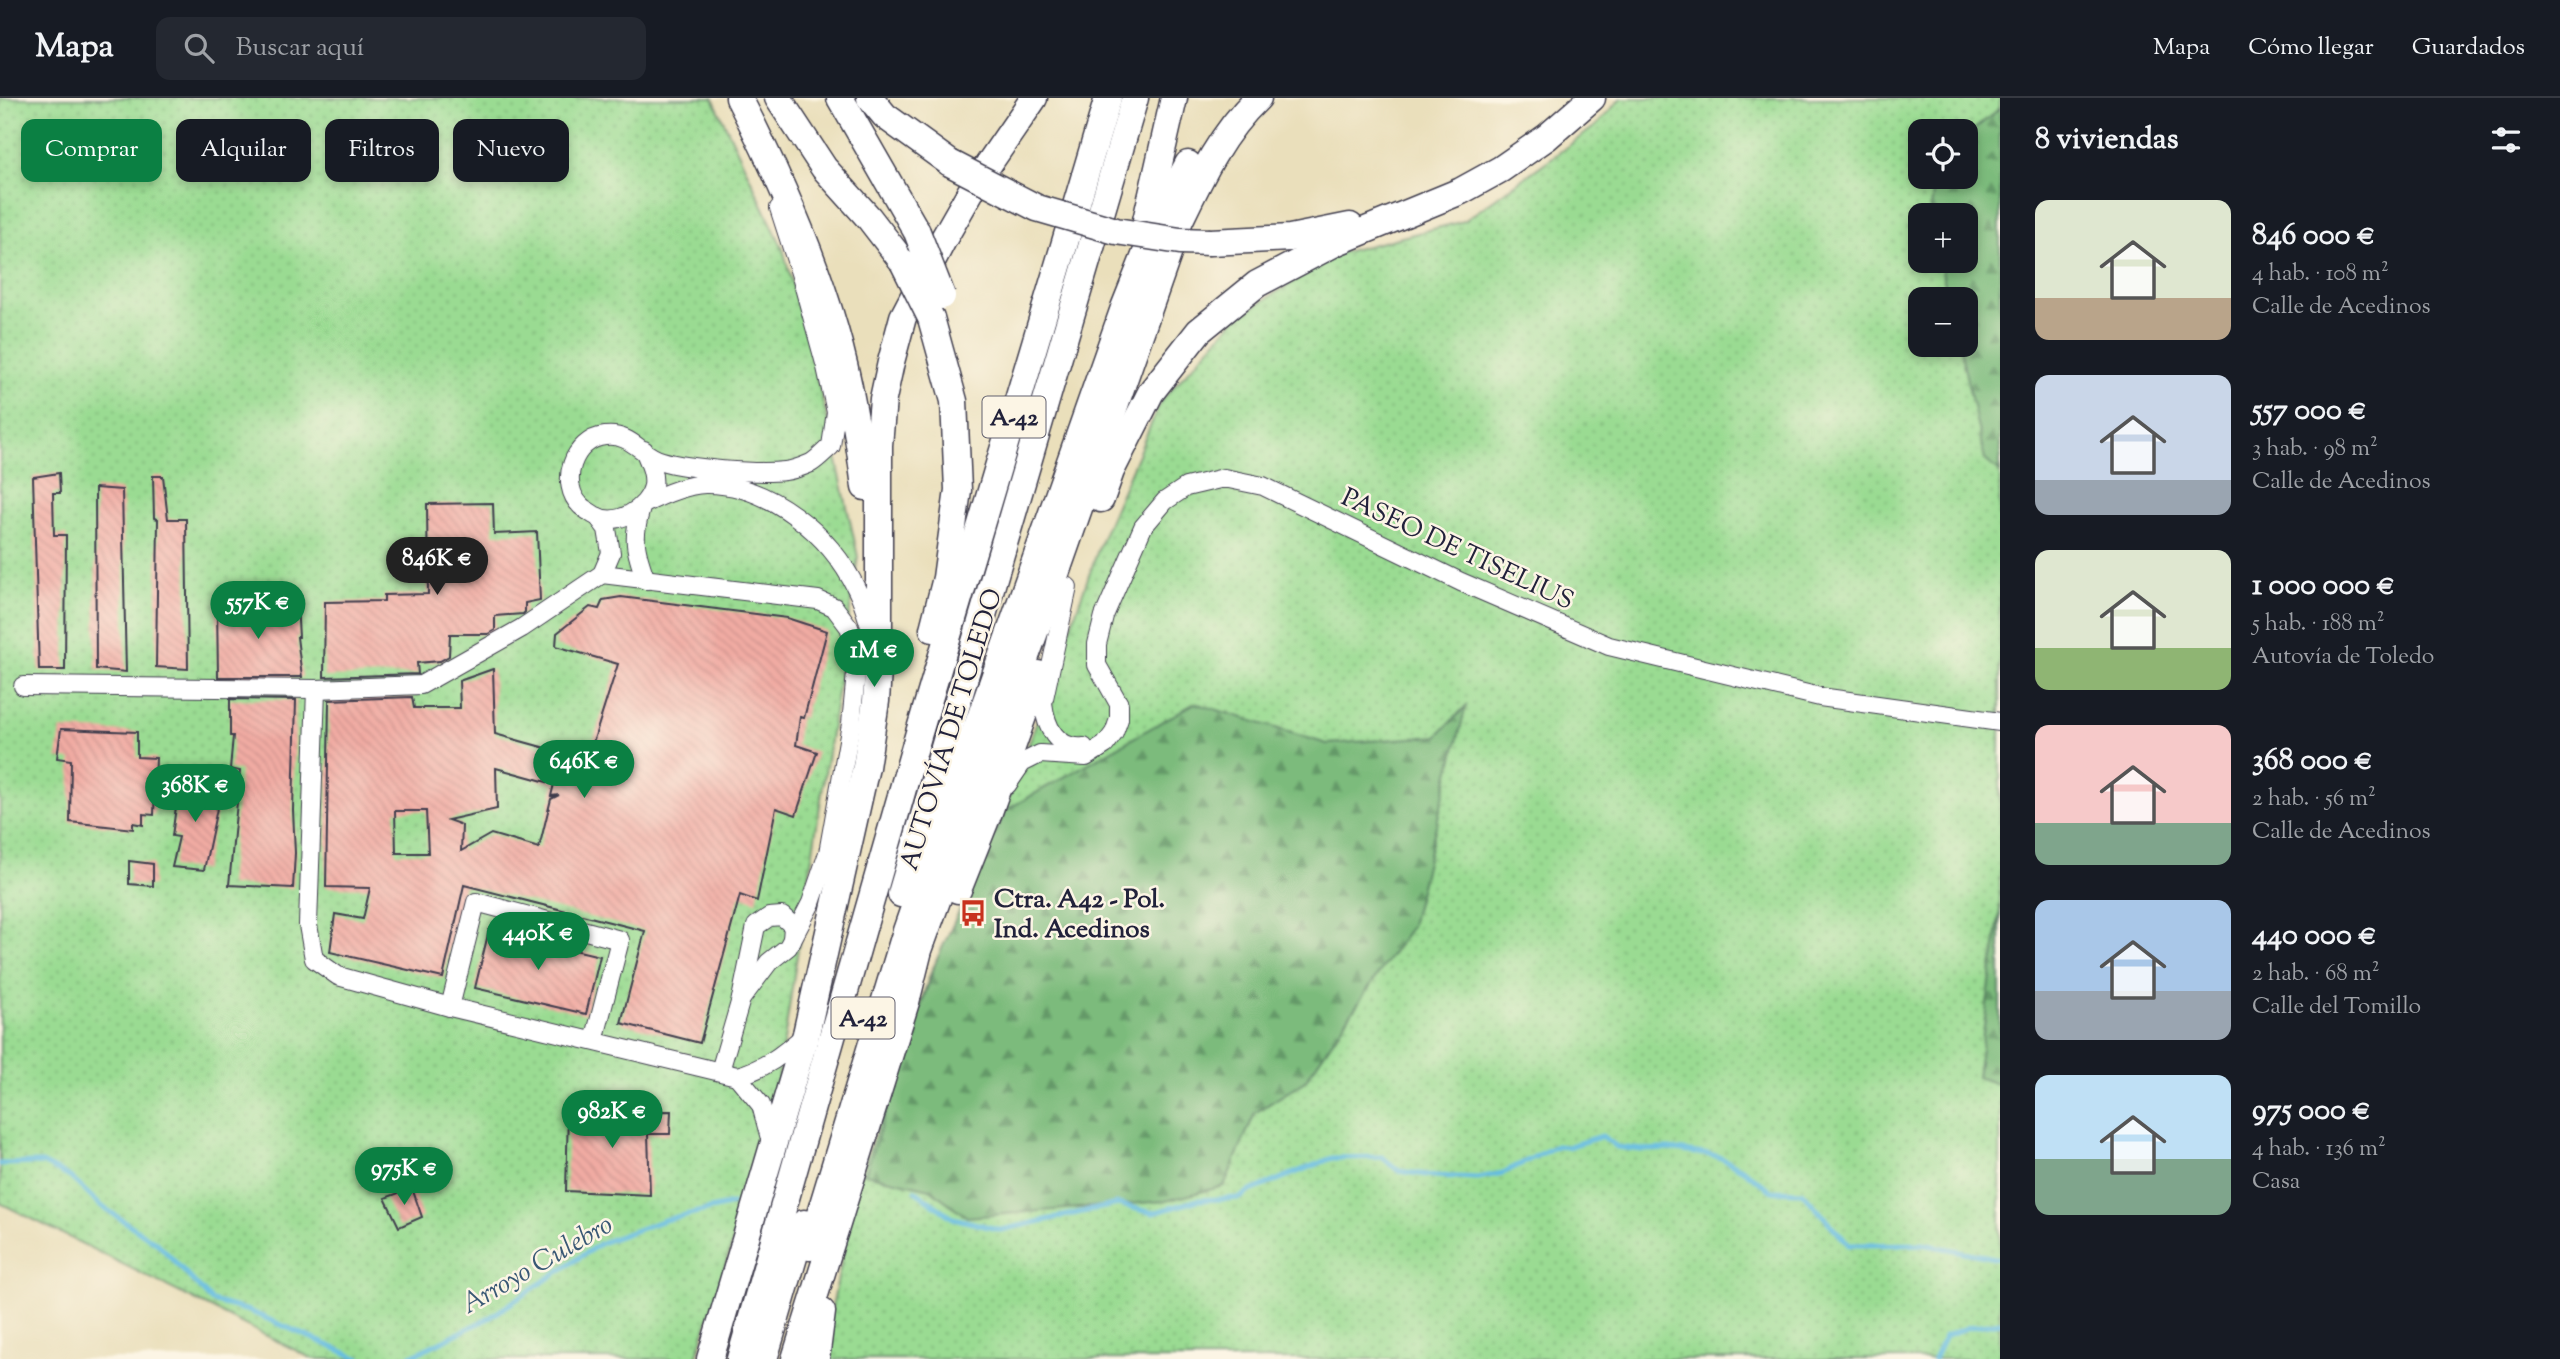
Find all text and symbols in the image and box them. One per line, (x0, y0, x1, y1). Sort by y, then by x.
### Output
search box (156, 17, 646, 80)
text: Mapa (35, 24, 114, 72)
icon: search (180, 29, 218, 67)
text: Buscar aquí (236, 30, 364, 67)
text: Mapa (2153, 31, 2210, 65)
text: Cómo llegar (2248, 31, 2374, 65)
text: Guardados (2412, 31, 2525, 65)
chip: Comprar (21, 119, 162, 182)
chip: Alquilar (176, 119, 311, 182)
chip: Filtros (325, 119, 439, 182)
chip: Nuevo (453, 119, 569, 182)
map controls (1908, 119, 1978, 357)
button: locate (1908, 119, 1978, 189)
text: 8 viviendas (2035, 119, 2179, 162)
icon: filters (2487, 121, 2525, 159)
button: + (1908, 203, 1978, 273)
text: 846 000 € (2252, 215, 2375, 258)
icon: home (2091, 228, 2175, 312)
text: 4 hab. · 108 m² (2252, 258, 2389, 291)
button: − (1908, 287, 1978, 357)
text: Calle de Acedinos (2252, 291, 2431, 324)
text: 557 000 € (2252, 390, 2367, 433)
road number: A-42 (982, 396, 1046, 438)
icon: home (2091, 403, 2175, 487)
text: 3 hab. · 98 m² (2252, 433, 2378, 466)
text: Calle de Acedinos (2252, 466, 2431, 499)
street label: PASEO DE TISELIUS (1335, 480, 1579, 620)
pin: 846K € (380, 538, 494, 597)
text: 846K € (402, 543, 472, 576)
text: 1 000 000 € (2252, 565, 2395, 608)
icon: home (2091, 578, 2175, 662)
pin: 557K € (201, 582, 315, 641)
street label: AUTOVÍA DE TOLEDO (892, 584, 1013, 875)
text: 557K € (226, 587, 290, 620)
text: 5 hab. · 188 m² (2252, 608, 2384, 641)
pin: 1M € (833, 630, 915, 689)
text: 1M € (850, 635, 898, 668)
text: Autovía de Toledo (2252, 641, 2434, 674)
pin: 646K € (527, 740, 641, 800)
text: 368 000 € (2252, 740, 2373, 783)
text: 646K € (549, 746, 619, 779)
icon: home (2091, 753, 2175, 837)
pin: 368K € (138, 764, 252, 824)
text: 368K € (161, 770, 229, 803)
text: 2 hab. · 56 m² (2252, 783, 2376, 816)
text: Calle de Acedinos (2252, 816, 2431, 849)
place label: Ctra. A42 - Pol. Ind. Acedinos (994, 882, 1165, 949)
bus stop icon: Ctra. A42 - Pol. Ind. Acedinos (958, 898, 988, 928)
pin: 440K € (481, 912, 595, 972)
text: 440 000 € (2252, 915, 2377, 958)
text: 440K € (503, 918, 573, 951)
icon: home (2091, 928, 2175, 1012)
text: 2 hab. · 68 m² (2252, 958, 2380, 991)
text: Calle del Tomillo (2252, 991, 2421, 1024)
road number: A-42 (832, 998, 894, 1038)
pin: 982K € (555, 1090, 669, 1150)
text: 975 000 € (2252, 1090, 2371, 1133)
text: 982K € (578, 1096, 646, 1129)
icon: home (2091, 1103, 2175, 1187)
text: 4 hab. · 136 m² (2252, 1133, 2386, 1166)
pin: 975K € (347, 1148, 461, 1207)
text: 975K € (371, 1153, 437, 1186)
text: Casa (2252, 1166, 2300, 1199)
water label: Arroyo Culebro (454, 1206, 621, 1325)

